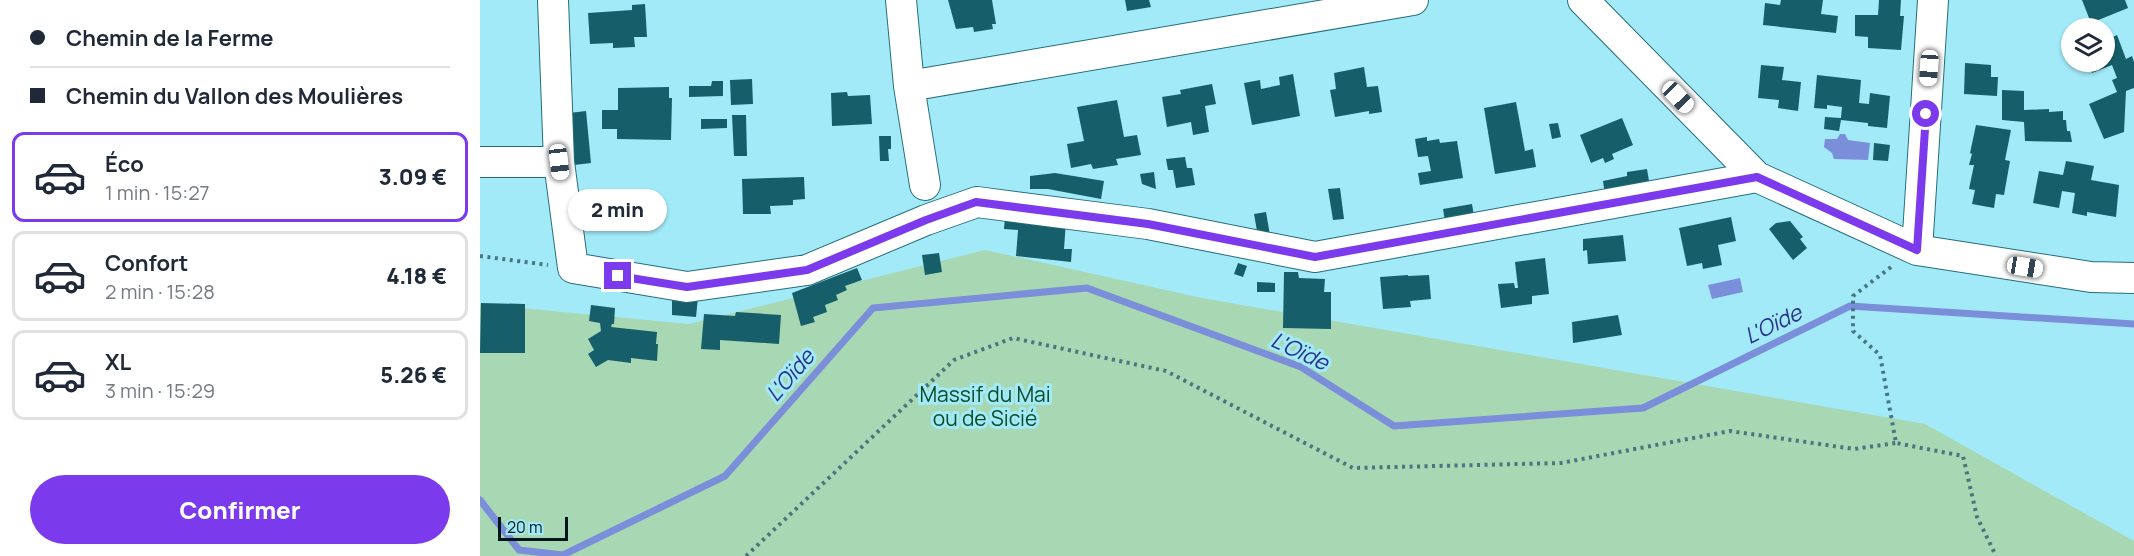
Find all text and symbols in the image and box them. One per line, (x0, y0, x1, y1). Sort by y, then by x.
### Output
map controls (2061, 18, 2115, 72)
button: layers (2061, 18, 2115, 72)
text: Chemin de la Ferme (66, 23, 274, 53)
car (1919, 49, 1939, 87)
car (1659, 78, 1697, 116)
text: Chemin du Vallon des Moulières (66, 81, 403, 111)
route start (1912, 100, 1939, 127)
car (548, 143, 570, 181)
text: Éco (105, 149, 144, 179)
icon: car (33, 150, 87, 204)
text: 3.09 € (379, 162, 447, 192)
text: 1 min · 15:27 (105, 179, 210, 206)
callout: 2 min (568, 189, 668, 231)
text: 2 min (591, 196, 644, 223)
text: Confort (105, 248, 188, 278)
icon: car (33, 249, 87, 303)
car (2006, 255, 2044, 279)
text: 4.18 € (386, 261, 447, 291)
route end (604, 262, 631, 289)
text: 2 min · 15:28 (105, 278, 215, 305)
water label: L'Oïde (1739, 297, 1808, 351)
water label: L'Oïde (1266, 325, 1335, 378)
water label: L'Oïde (759, 342, 822, 408)
text: XL (105, 347, 131, 377)
icon: car (33, 348, 87, 402)
text: 5.26 € (380, 360, 447, 390)
text: 3 min · 15:29 (105, 377, 215, 404)
park label: Massif du Mai ou de Sicié (919, 380, 1051, 432)
button: Confirmer (30, 475, 450, 544)
scale bar (498, 514, 568, 542)
text: 20 m (507, 516, 543, 538)

